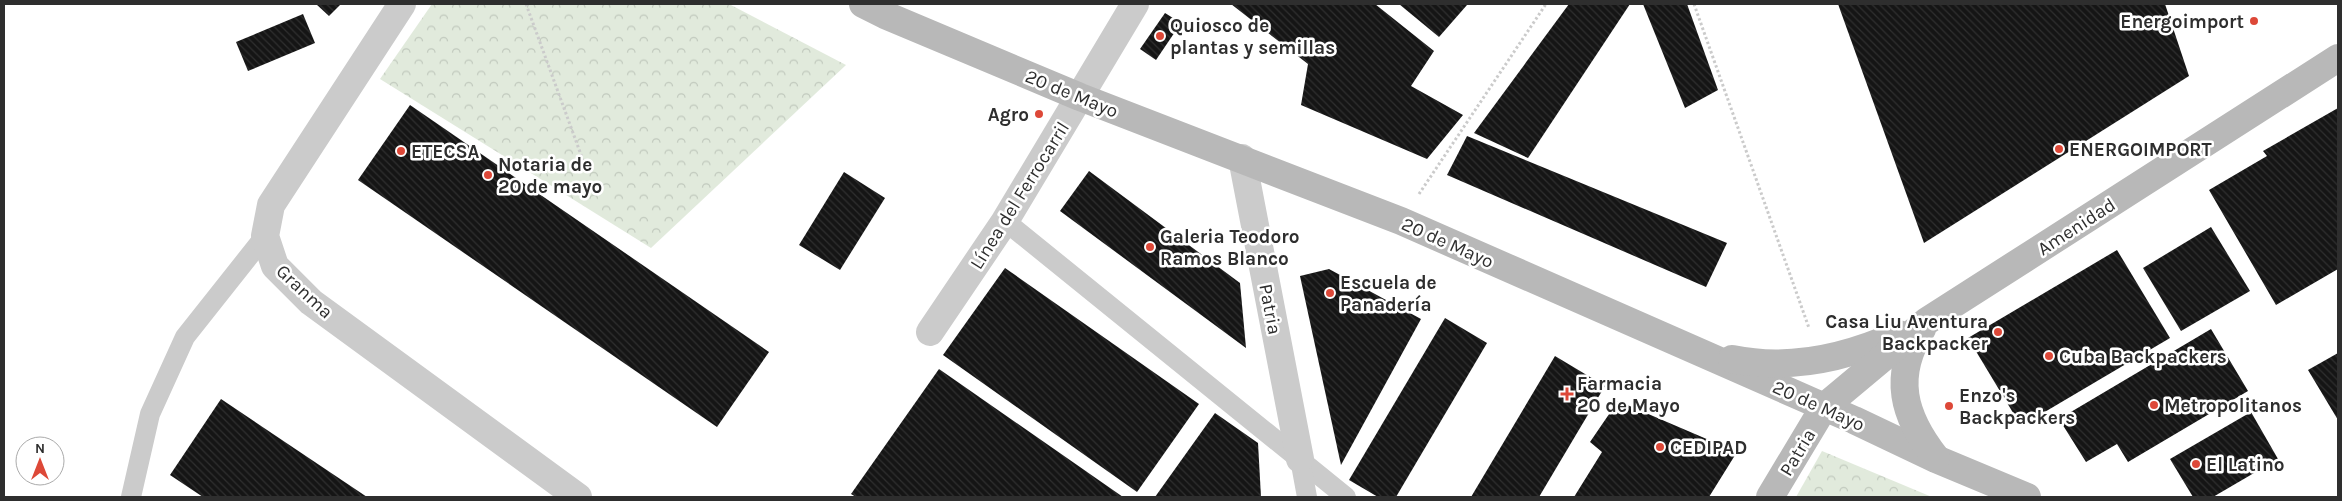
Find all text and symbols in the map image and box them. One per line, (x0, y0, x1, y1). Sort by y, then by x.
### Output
place label: Energoimport (2120, 11, 2244, 33)
place label: Quiosco de plantas y semillas (1170, 15, 1335, 59)
marker: Energoimport (2248, 15, 2260, 27)
marker: Quiosco de plantas y semillas (1154, 30, 1166, 42)
street label: 20 de Mayo (1022, 65, 1121, 123)
place label: Agro (988, 104, 1029, 126)
marker: Agro (1033, 108, 1045, 120)
street label: Línea del Ferrocarril (966, 118, 1074, 273)
place label: ENERGOIMPORT (2069, 139, 2212, 161)
place label: ETECSA (411, 141, 480, 163)
marker: ENERGOIMPORT (2053, 143, 2065, 155)
marker: ETECSA (395, 145, 407, 157)
place label: Notaria de 20 de mayo (498, 154, 602, 198)
marker: Notaria de 20 de mayo (482, 169, 494, 181)
street label: Amenidad (2033, 193, 2120, 260)
street label: 20 de Mayo (1398, 213, 1497, 273)
place label: Galeria Teodoro Ramos Blanco (1160, 226, 1299, 270)
marker: Galeria Teodoro Ramos Blanco (1144, 241, 1156, 253)
street label: Granma (271, 260, 337, 323)
place label: Escuela de Panadería (1340, 272, 1437, 316)
street label: Patria (1254, 282, 1286, 336)
marker: Escuela de Panadería (1324, 287, 1336, 299)
place label: Casa Liu Aventura Backpacker (1825, 311, 1989, 355)
marker: Casa Liu Aventura Backpacker (1992, 326, 2004, 338)
place label: Cuba Backpackers (2059, 346, 2227, 368)
marker: Cuba Backpackers (2043, 350, 2055, 362)
place label: Farmacia 20 de Mayo (1577, 373, 1680, 417)
street label: 20 de Mayo (1769, 376, 1868, 436)
place label: Enzo's Backpackers (1959, 385, 2075, 429)
marker: Farmacia 20 de Mayo (1561, 388, 1573, 400)
place label: Metropolitanos (2164, 395, 2302, 417)
marker: Metropolitanos (2148, 399, 2160, 411)
marker: Enzo's Backpackers (1943, 400, 1955, 412)
street label: Patria (1775, 425, 1820, 480)
north arrow (15, 436, 65, 486)
place label: CEDIPAD (1670, 437, 1747, 459)
text: N (35, 440, 45, 457)
marker: CEDIPAD (1654, 441, 1666, 453)
place label: El Latino (2206, 454, 2285, 476)
marker: El Latino (2190, 458, 2202, 470)

